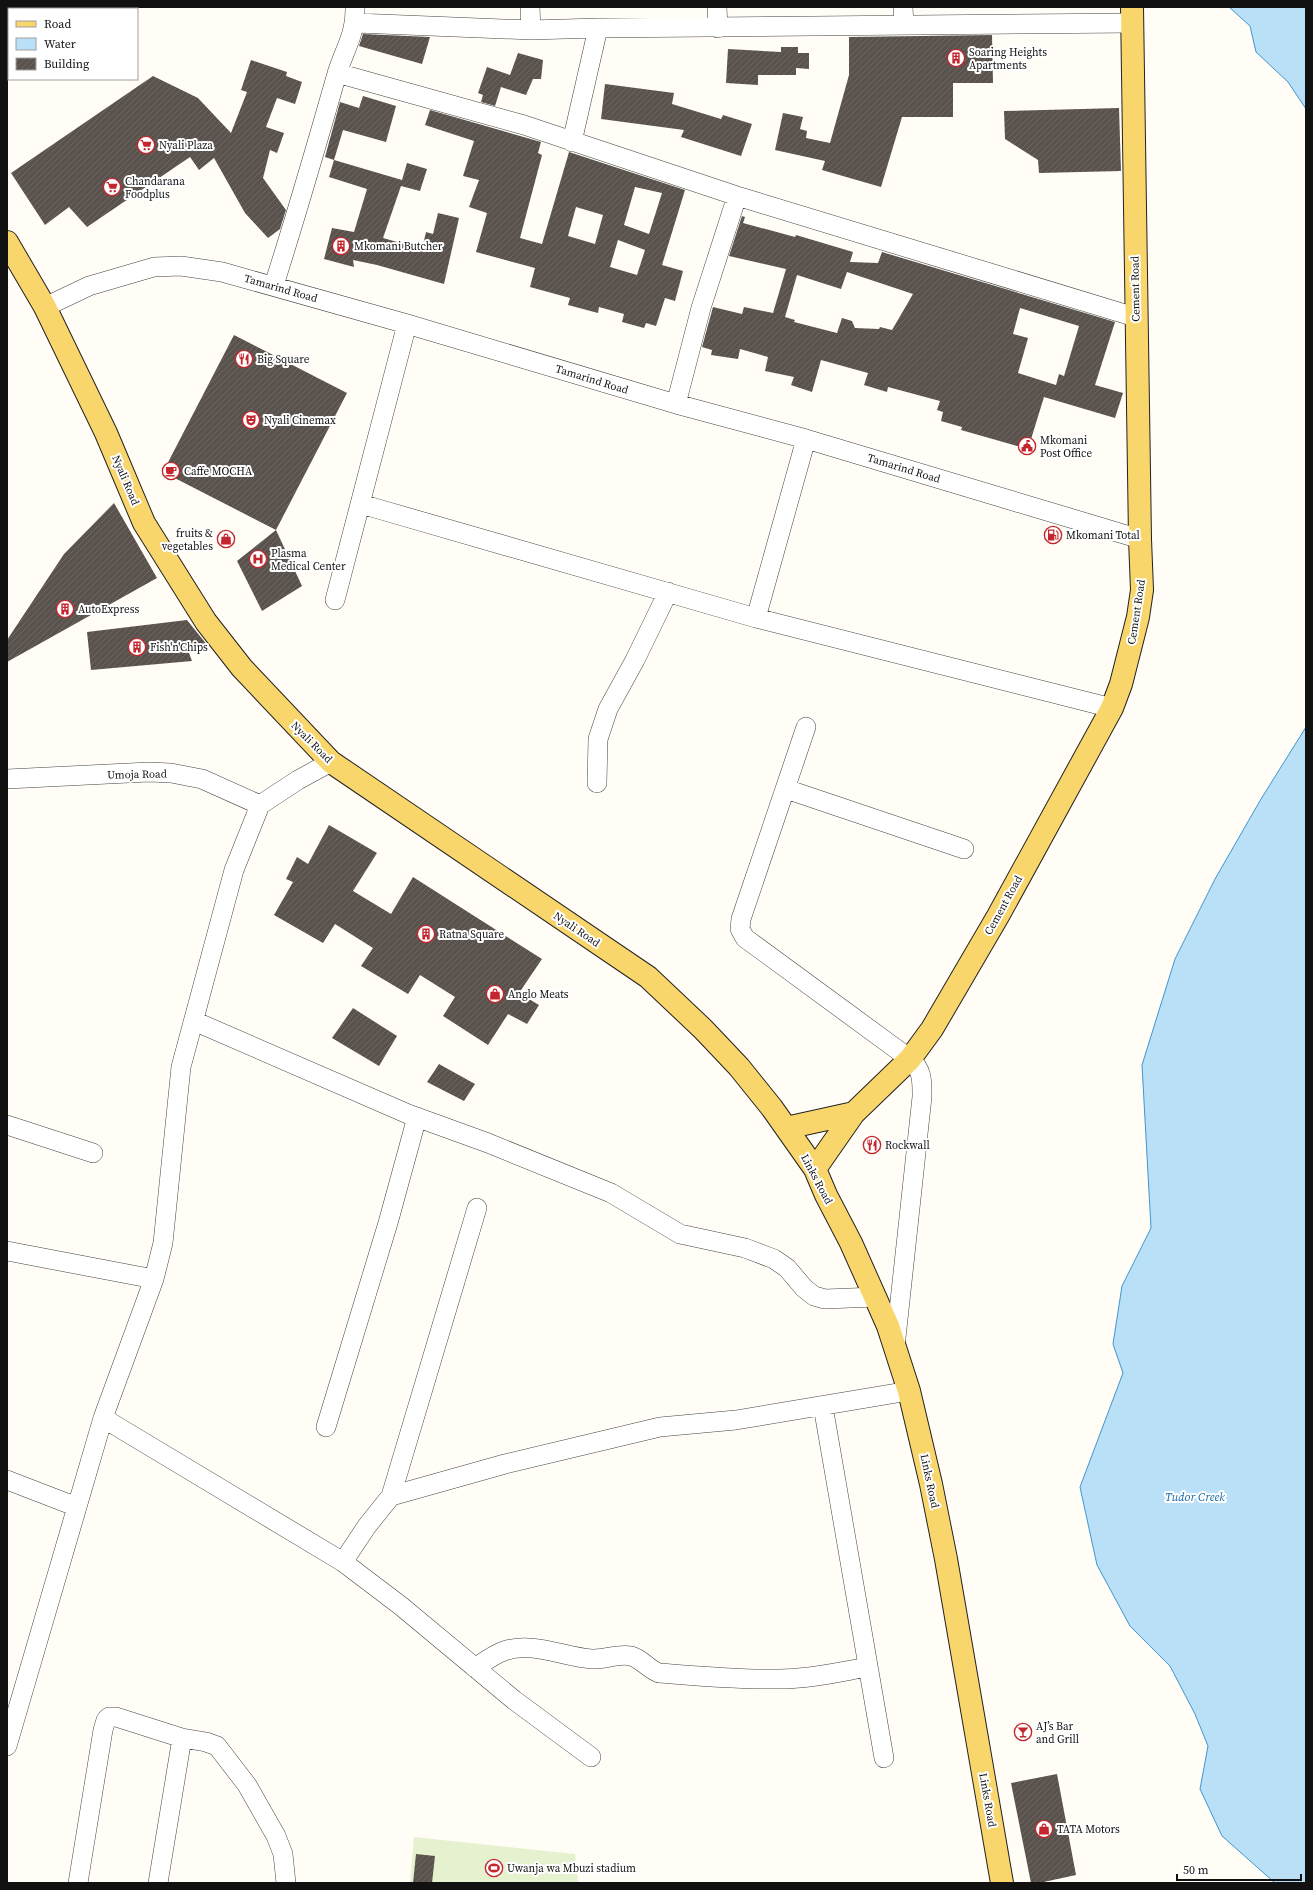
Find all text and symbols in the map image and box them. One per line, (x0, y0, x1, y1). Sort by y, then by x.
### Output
legend (8, 8, 138, 80)
text: Road (44, 16, 71, 32)
text: Water (44, 36, 76, 52)
place label: Soaring Heights Apartments (969, 45, 1047, 73)
building icon: Soaring Heights Apartments (946, 48, 966, 68)
text: Building (44, 56, 89, 72)
supermarket icon: Nyali Plaza (136, 135, 156, 155)
place label: Nyali Plaza (159, 138, 213, 153)
place label: Chandarana Foodplus (125, 174, 185, 202)
supermarket icon: Chandarana Foodplus (102, 177, 122, 197)
building icon: Mkomani Butcher (331, 236, 351, 256)
place label: Mkomani Butcher (354, 239, 443, 254)
street label: Cement Road (1127, 255, 1144, 322)
street label: Tamarind Road (242, 271, 320, 306)
restaurant icon: Big Square (234, 349, 254, 369)
place label: Big Square (257, 352, 310, 367)
street label: Tamarind Road (554, 361, 631, 398)
theatre icon: Nyali Cinemax (241, 410, 261, 430)
place label: Nyali Cinemax (264, 413, 336, 428)
place label: Mkomani Post Office (1040, 433, 1092, 461)
public building icon: Mkomani Post Office (1017, 436, 1037, 456)
street label: Tamarind Road (866, 450, 943, 487)
street label: Nyali Road (108, 453, 143, 508)
cafe icon: Caffe MOCHA (161, 461, 181, 481)
place label: Caffe MOCHA (184, 464, 253, 479)
fuel station icon: Mkomani Total (1043, 525, 1063, 545)
place label: fruits & vegetables (162, 526, 213, 554)
place label: Mkomani Total (1066, 528, 1140, 543)
shop icon: fruits & vegetables (216, 529, 236, 549)
place label: Plasma Medical Center (271, 546, 346, 574)
hospital icon: Plasma Medical Center (248, 549, 268, 569)
street label: Cement Road (1124, 578, 1149, 646)
building icon: AutoExpress (55, 599, 75, 619)
place label: AutoExpress (78, 602, 139, 617)
building icon: Fish'n'Chips (127, 637, 147, 657)
place label: Fish'n'Chips (150, 640, 208, 655)
street label: Nyali Road (288, 718, 336, 767)
street label: Umoja Road (107, 766, 168, 783)
street label: Cement Road (981, 872, 1026, 938)
street label: Nyali Road (551, 908, 603, 951)
building icon: Ratna Square (416, 924, 436, 944)
place label: Ratna Square (439, 927, 504, 942)
shop icon: Anglo Meats (485, 984, 505, 1004)
place label: Anglo Meats (508, 987, 569, 1002)
restaurant icon: Rockwall (862, 1135, 882, 1155)
place label: Rockwall (885, 1138, 930, 1153)
street label: Links Road (797, 1152, 836, 1208)
street label: Links Road (916, 1453, 943, 1510)
water label: Tudor Creek (1165, 1489, 1225, 1505)
place label: AJ’s Bar and Grill (1036, 1719, 1079, 1747)
bar icon: AJ’s Bar and Grill (1013, 1722, 1033, 1742)
street label: Links Road (975, 1772, 1000, 1829)
shop icon: TATA Motors (1034, 1819, 1054, 1839)
place label: TATA Motors (1057, 1822, 1120, 1837)
scale bar (1177, 1856, 1301, 1882)
sports icon: Uwanja wa Mbuzi stadium (484, 1858, 504, 1878)
place label: Uwanja wa Mbuzi stadium (507, 1861, 636, 1876)
text: 50 m (1183, 1862, 1209, 1878)

